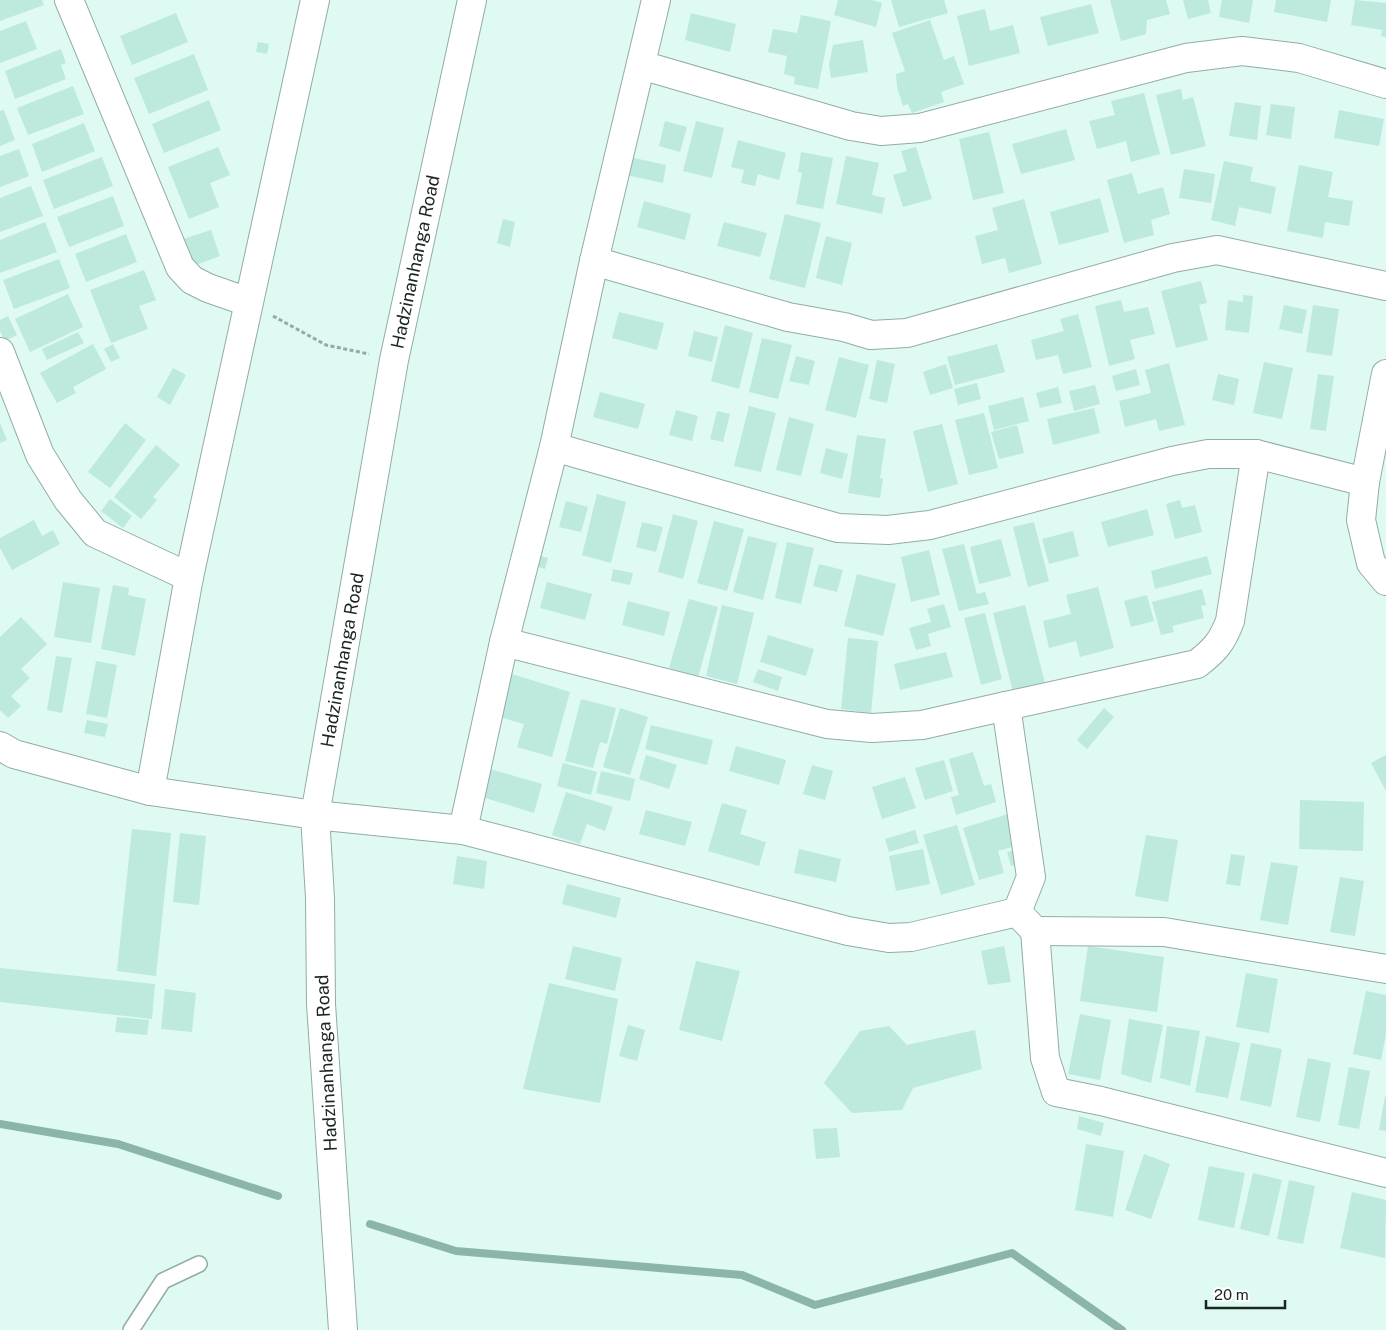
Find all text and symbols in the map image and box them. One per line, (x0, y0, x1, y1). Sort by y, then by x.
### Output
street label: Hadzinanhanga Road (386, 173, 444, 351)
street label: Hadzinanhanga Road (316, 571, 368, 749)
street label: Hadzinanhanga Road (311, 974, 341, 1152)
scale bar (1206, 1278, 1285, 1310)
text: 20 m (1214, 1286, 1249, 1303)

